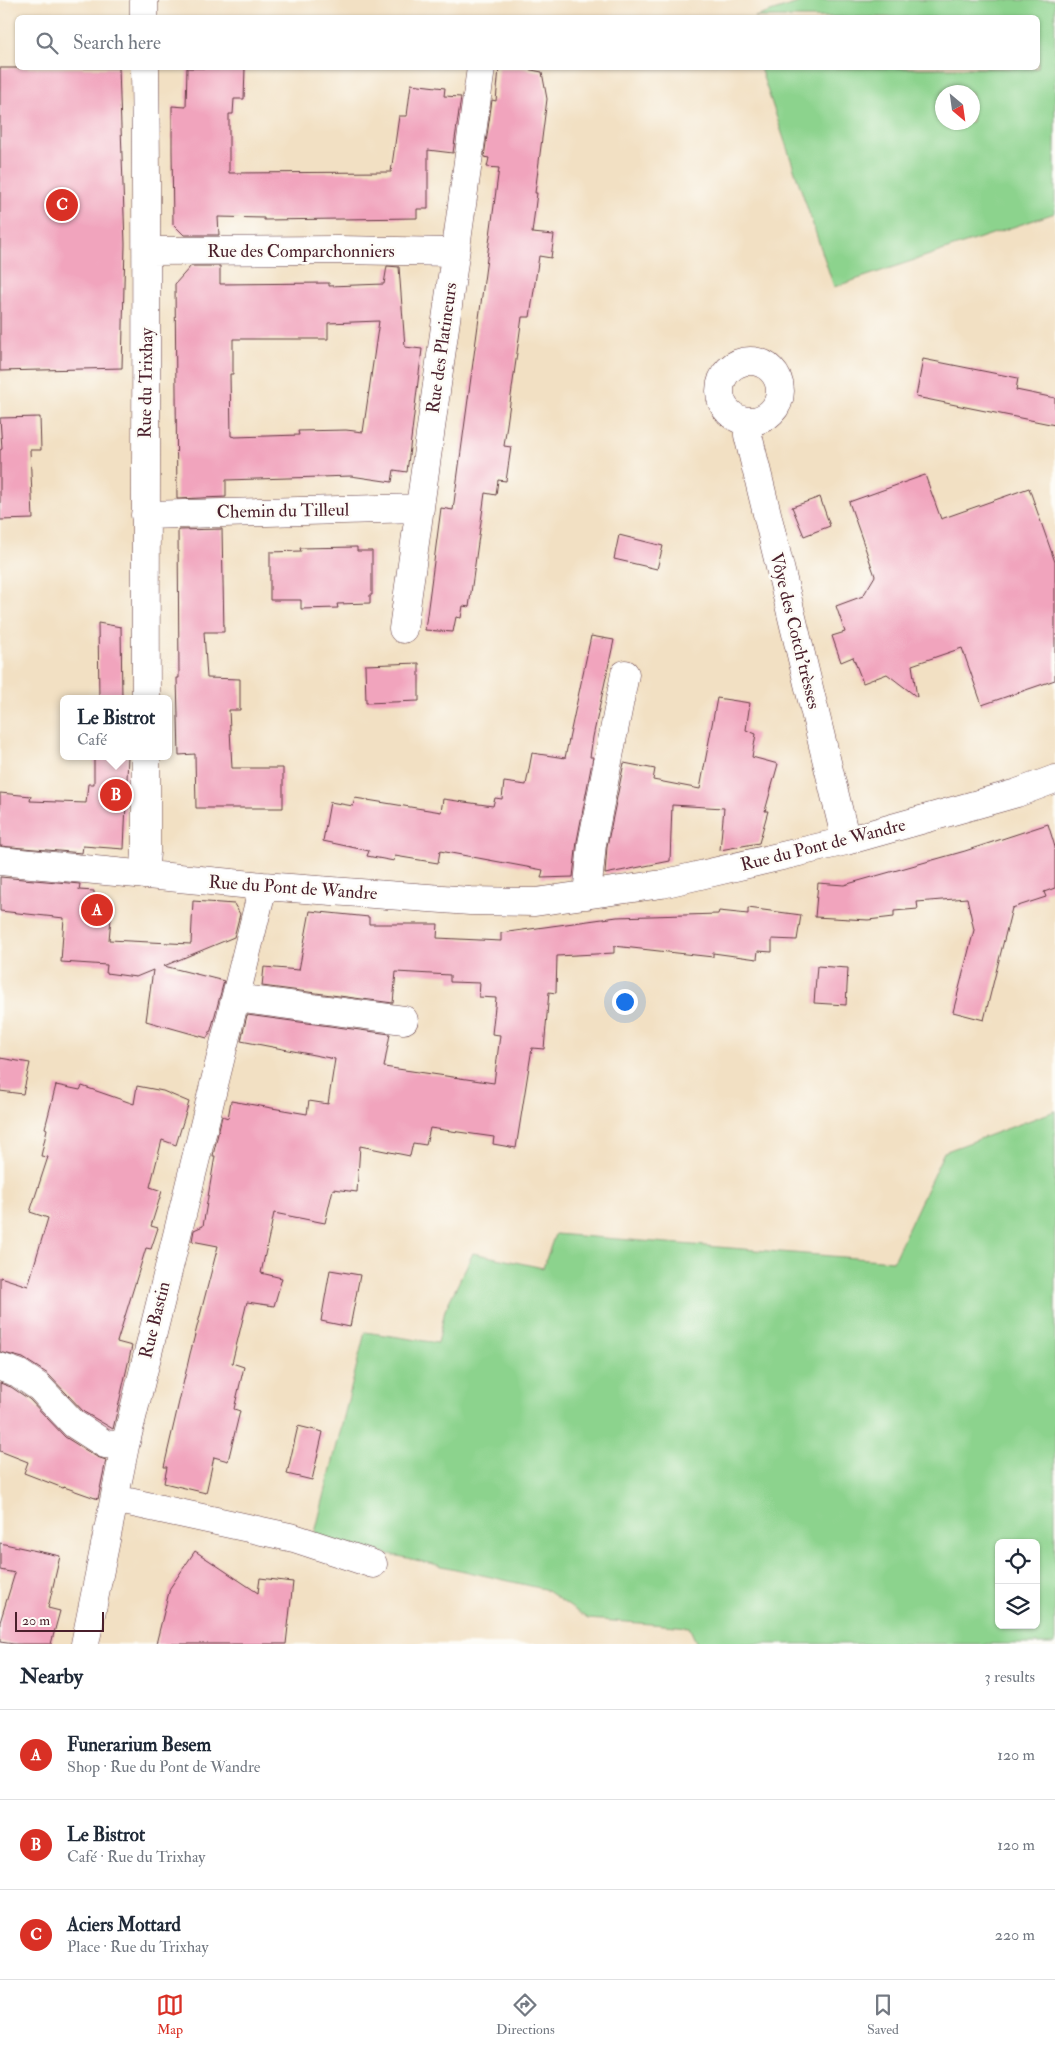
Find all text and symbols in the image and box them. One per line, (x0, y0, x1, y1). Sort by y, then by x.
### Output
search box (15, 15, 1040, 70)
icon: search (33, 29, 61, 57)
text: Search here (73, 31, 161, 55)
north arrow (935, 85, 980, 130)
pin: C (46, 186, 78, 224)
street label: Rue des Comparchonniers (207, 240, 395, 263)
street label: Rue des Platineurs (421, 281, 463, 415)
street label: Rue du Trixhay (134, 326, 158, 439)
street label: Chemin du Tilleul (217, 498, 350, 524)
street label: Vôye des Cotch'trèsses (764, 550, 826, 712)
popup (60, 695, 172, 760)
text: Le Bistrot (77, 706, 155, 730)
text: Café (77, 730, 107, 750)
pin: B (100, 776, 132, 814)
street label: Rue du Pont de Wandre (738, 813, 908, 877)
street label: Rue du Pont de Wandre (208, 871, 379, 905)
pin: A (81, 891, 113, 929)
your location (612, 989, 638, 1015)
street label: Rue Bastin (134, 1279, 176, 1361)
map controls (995, 1539, 1040, 1629)
button: locate (995, 1539, 1040, 1584)
button: layers (995, 1584, 1040, 1629)
scale bar (15, 1609, 104, 1632)
text: 20 m (22, 1612, 50, 1629)
text: Nearby (20, 1663, 83, 1690)
text: 3 results (984, 1667, 1035, 1687)
text: Funerarium Besem (67, 1733, 211, 1757)
text: A (31, 1745, 41, 1765)
text: 120 m (997, 1745, 1035, 1765)
text: Shop · Rue du Pont de Wandre (67, 1757, 260, 1777)
text: Le Bistrot (67, 1823, 145, 1847)
text: B (31, 1835, 41, 1855)
text: 120 m (997, 1835, 1035, 1855)
text: Café · Rue du Trixhay (67, 1847, 205, 1867)
text: Aciers Mottard (67, 1913, 181, 1937)
text: C (30, 1925, 42, 1945)
text: 220 m (995, 1925, 1035, 1945)
text: Place · Rue du Trixhay (67, 1937, 209, 1957)
tab: Map (156, 1991, 184, 2038)
tab: Directions (496, 1991, 555, 2038)
tab: Saved (867, 1991, 899, 2038)

